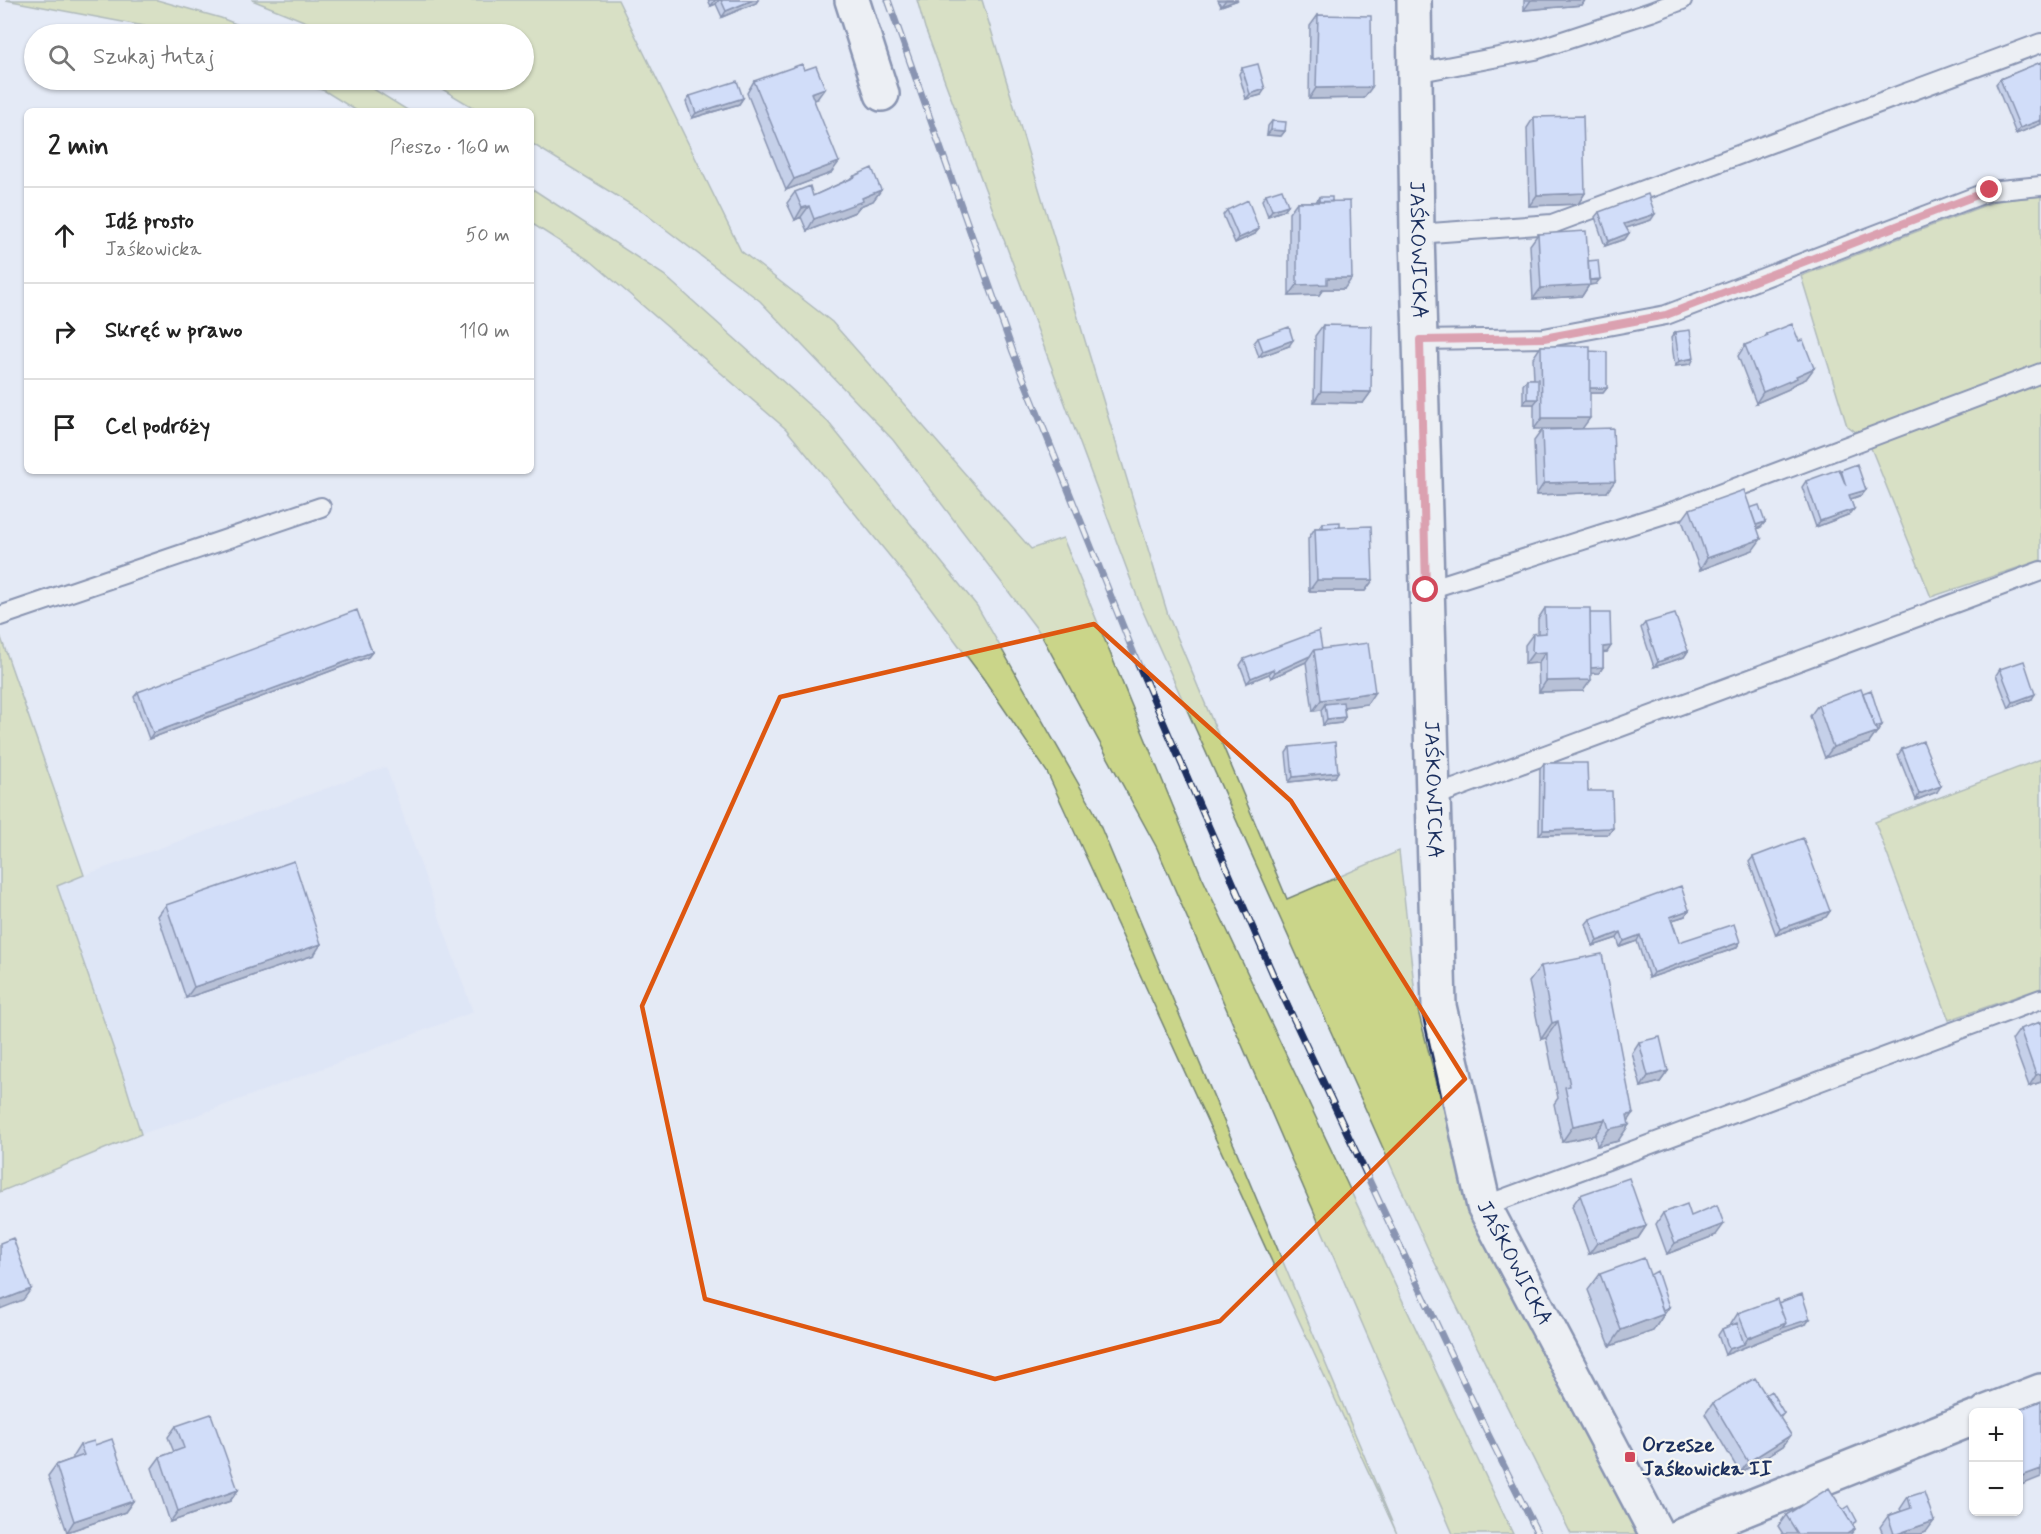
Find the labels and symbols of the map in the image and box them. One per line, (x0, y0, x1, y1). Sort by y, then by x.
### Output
route end (1976, 176, 2002, 202)
street label: JAŚKOWICKA (1402, 181, 1433, 319)
route start (1412, 576, 1438, 602)
street label: JAŚKOWICKA (1417, 720, 1449, 859)
street label: JAŚKOWICKA (1470, 1196, 1559, 1331)
place label: Orzesze Jaśkowicka II (1642, 1431, 1773, 1483)
marker: Orzesze Jaśkowicka II (1623, 1450, 1637, 1464)

